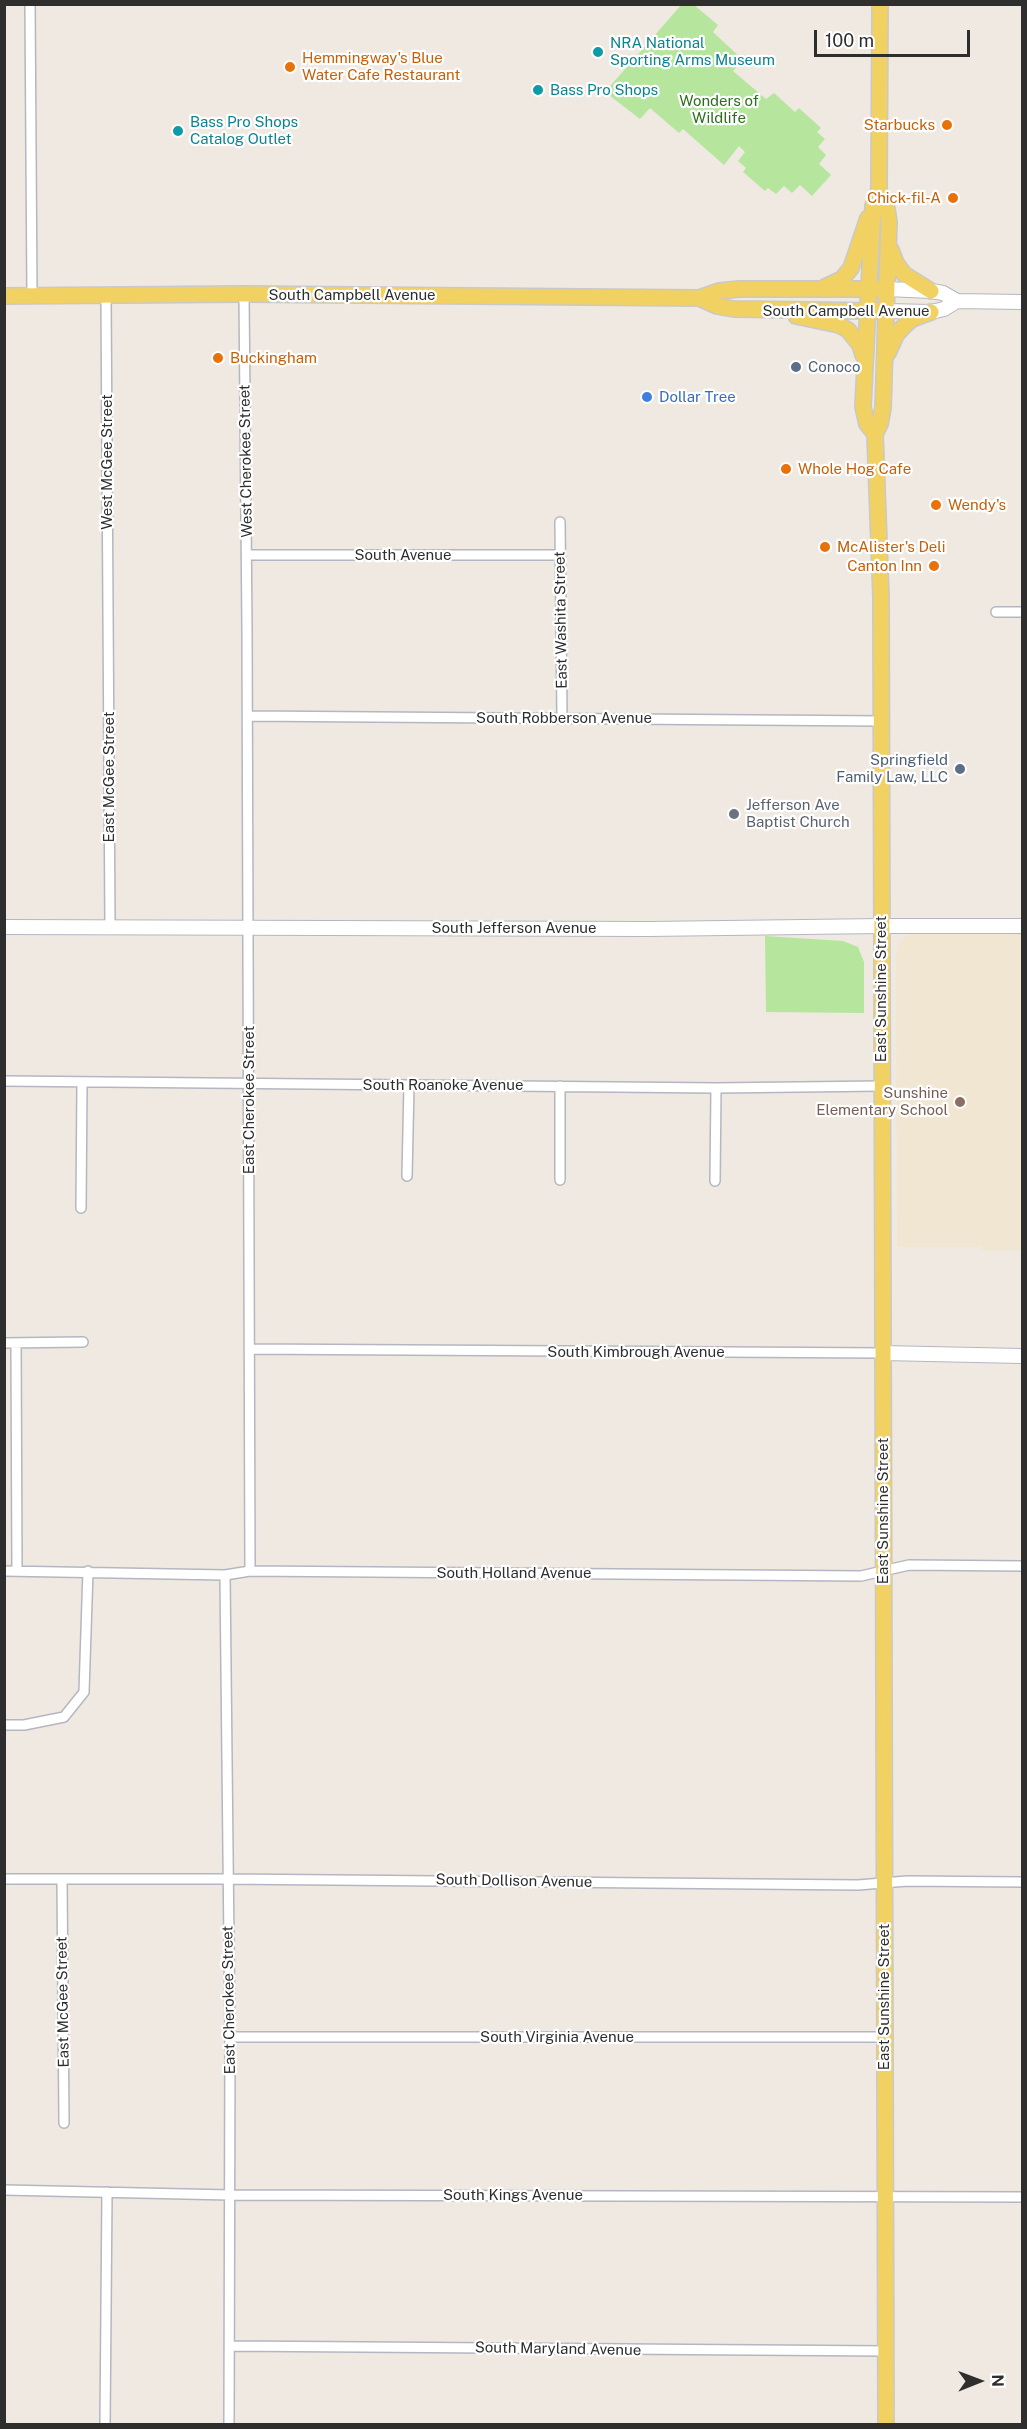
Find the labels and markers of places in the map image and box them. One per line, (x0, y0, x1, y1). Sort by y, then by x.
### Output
place label: NRA National Sporting Arms Museum (610, 34, 775, 69)
marker: NRA National Sporting Arms Museum (591, 45, 605, 59)
place label: Hemmingway's Blue Water Cafe Restaurant (302, 49, 460, 84)
marker: Hemmingway's Blue Water Cafe Restaurant (283, 60, 297, 74)
place label: Bass Pro Shops (550, 81, 658, 99)
marker: Bass Pro Shops (531, 83, 545, 97)
place label: Bass Pro Shops Catalog Outlet (190, 113, 298, 148)
place label: Starbucks (864, 116, 935, 134)
marker: Starbucks (940, 118, 954, 132)
marker: Bass Pro Shops Catalog Outlet (171, 124, 185, 138)
place label: Chick-fil-A (867, 189, 941, 207)
marker: Chick-fil-A (946, 191, 960, 205)
place label: Buckingham (230, 349, 317, 367)
marker: Buckingham (211, 351, 225, 365)
place label: Conoco (808, 358, 861, 376)
marker: Conoco (789, 360, 803, 374)
place label: Dollar Tree (659, 388, 736, 406)
marker: Dollar Tree (640, 390, 654, 404)
place label: Whole Hog Cafe (798, 460, 911, 478)
marker: Whole Hog Cafe (779, 462, 793, 476)
place label: Wendy's (948, 496, 1006, 514)
marker: Wendy's (929, 498, 943, 512)
place label: McAlister's Deli (837, 538, 946, 556)
marker: McAlister's Deli (818, 540, 832, 554)
place label: Canton Inn (847, 557, 922, 575)
marker: Canton Inn (927, 559, 941, 573)
place label: Springfield Family Law, LLC (836, 751, 948, 786)
marker: Springfield Family Law, LLC (953, 762, 967, 776)
place label: Jefferson Ave Baptist Church (746, 796, 850, 831)
marker: Jefferson Ave Baptist Church (727, 807, 741, 821)
place label: Sunshine Elementary School (816, 1084, 948, 1119)
marker: Sunshine Elementary School (953, 1095, 967, 1109)

